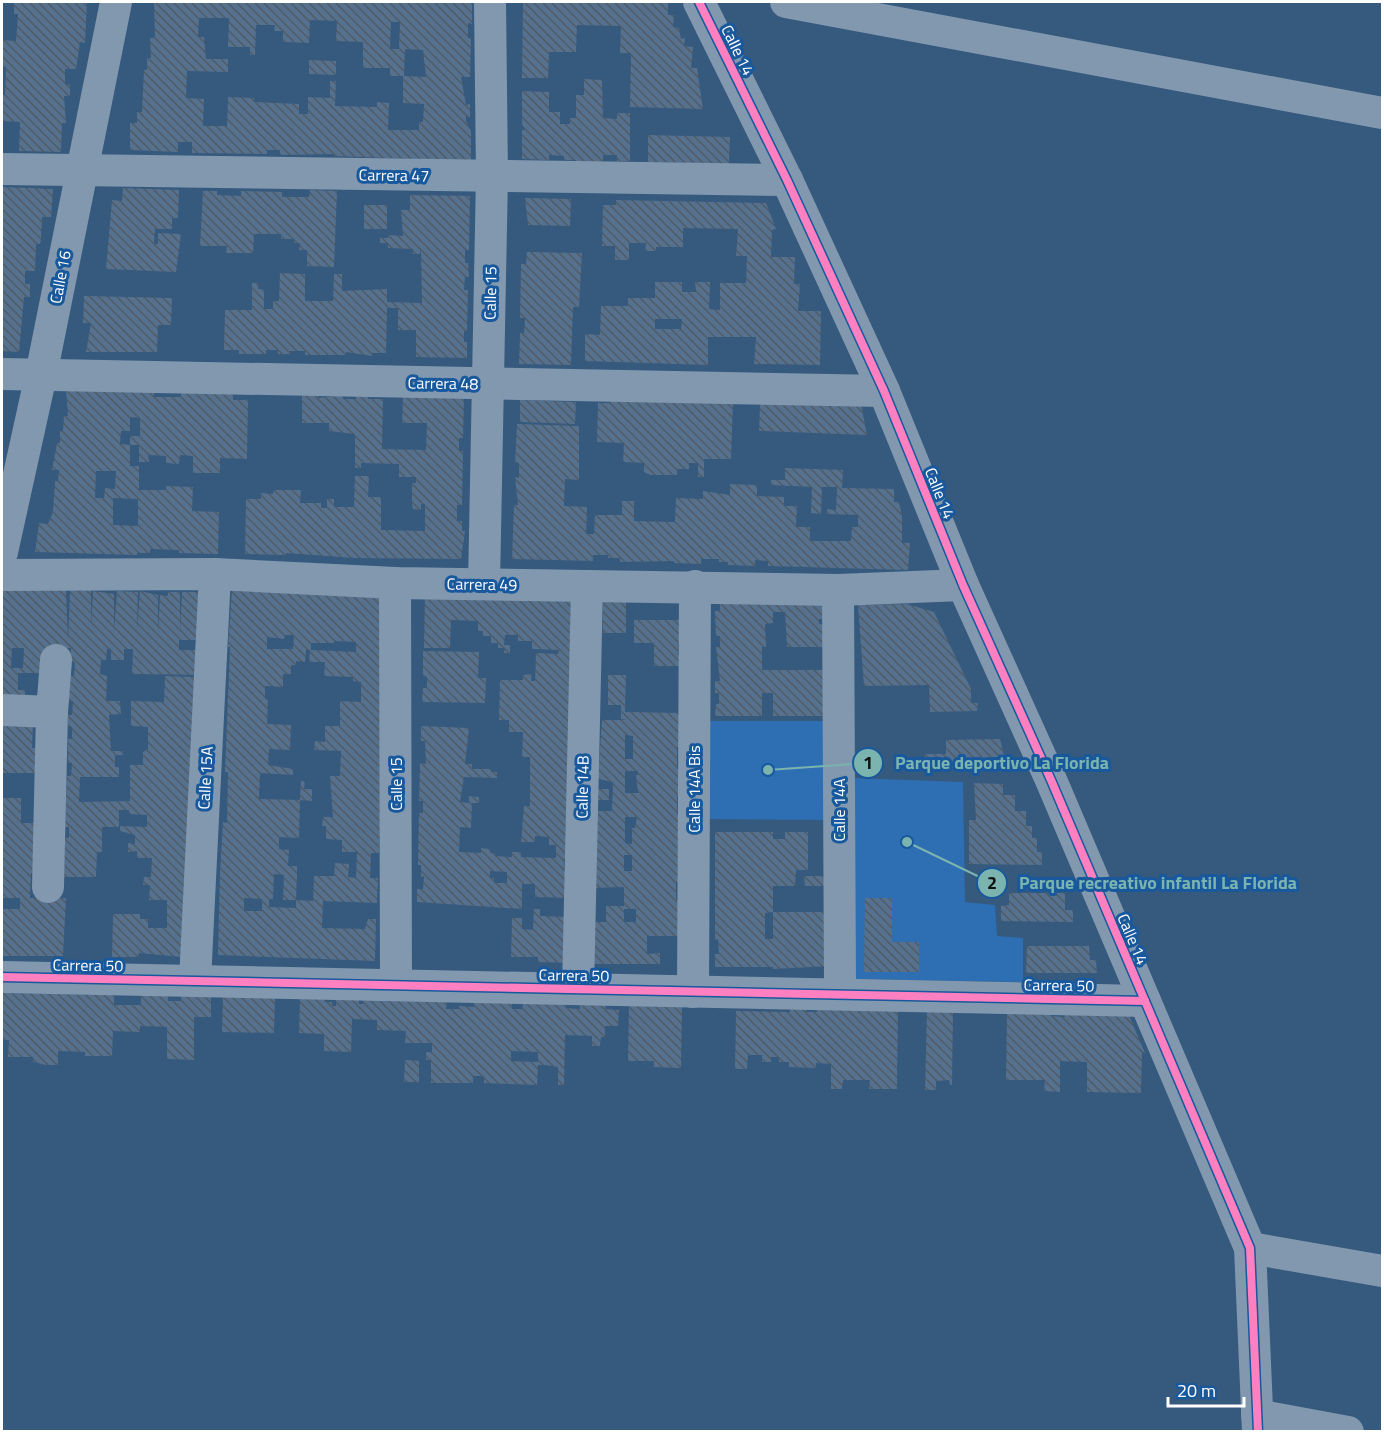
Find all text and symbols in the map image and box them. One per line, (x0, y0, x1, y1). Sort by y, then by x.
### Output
street label: Calle 14 (715, 21, 761, 79)
street label: Carrera 47 (358, 162, 430, 188)
street label: Calle 16 (43, 248, 77, 306)
street label: Calle 15 (478, 266, 502, 320)
street label: Carrera 48 (407, 370, 479, 396)
street label: Calle 14 (919, 464, 961, 522)
street label: Carrera 49 (446, 571, 518, 597)
street label: Calle 15A (191, 745, 219, 810)
street label: Calle 14A Bis (682, 745, 706, 833)
callout: Parque deportivo La Florida (853, 745, 1121, 781)
text: 1 (863, 749, 873, 776)
text: Parque deportivo La Florida (895, 749, 1109, 776)
street label: Calle 14B (569, 755, 595, 819)
street label: Calle 15 (384, 757, 408, 811)
street label: Calle 14A (827, 778, 851, 842)
callout: Parque recreativo infantil La Florida (977, 865, 1309, 901)
text: 2 (987, 869, 997, 896)
text: Parque recreativo infantil La Florida (1019, 869, 1297, 896)
street label: Calle 14 (1111, 910, 1155, 968)
street label: Carrera 50 (52, 952, 124, 978)
street label: Carrera 50 (538, 962, 610, 988)
street label: Carrera 50 (1023, 972, 1095, 998)
scale bar (1168, 1370, 1244, 1408)
text: 20 m (1177, 1377, 1216, 1404)

